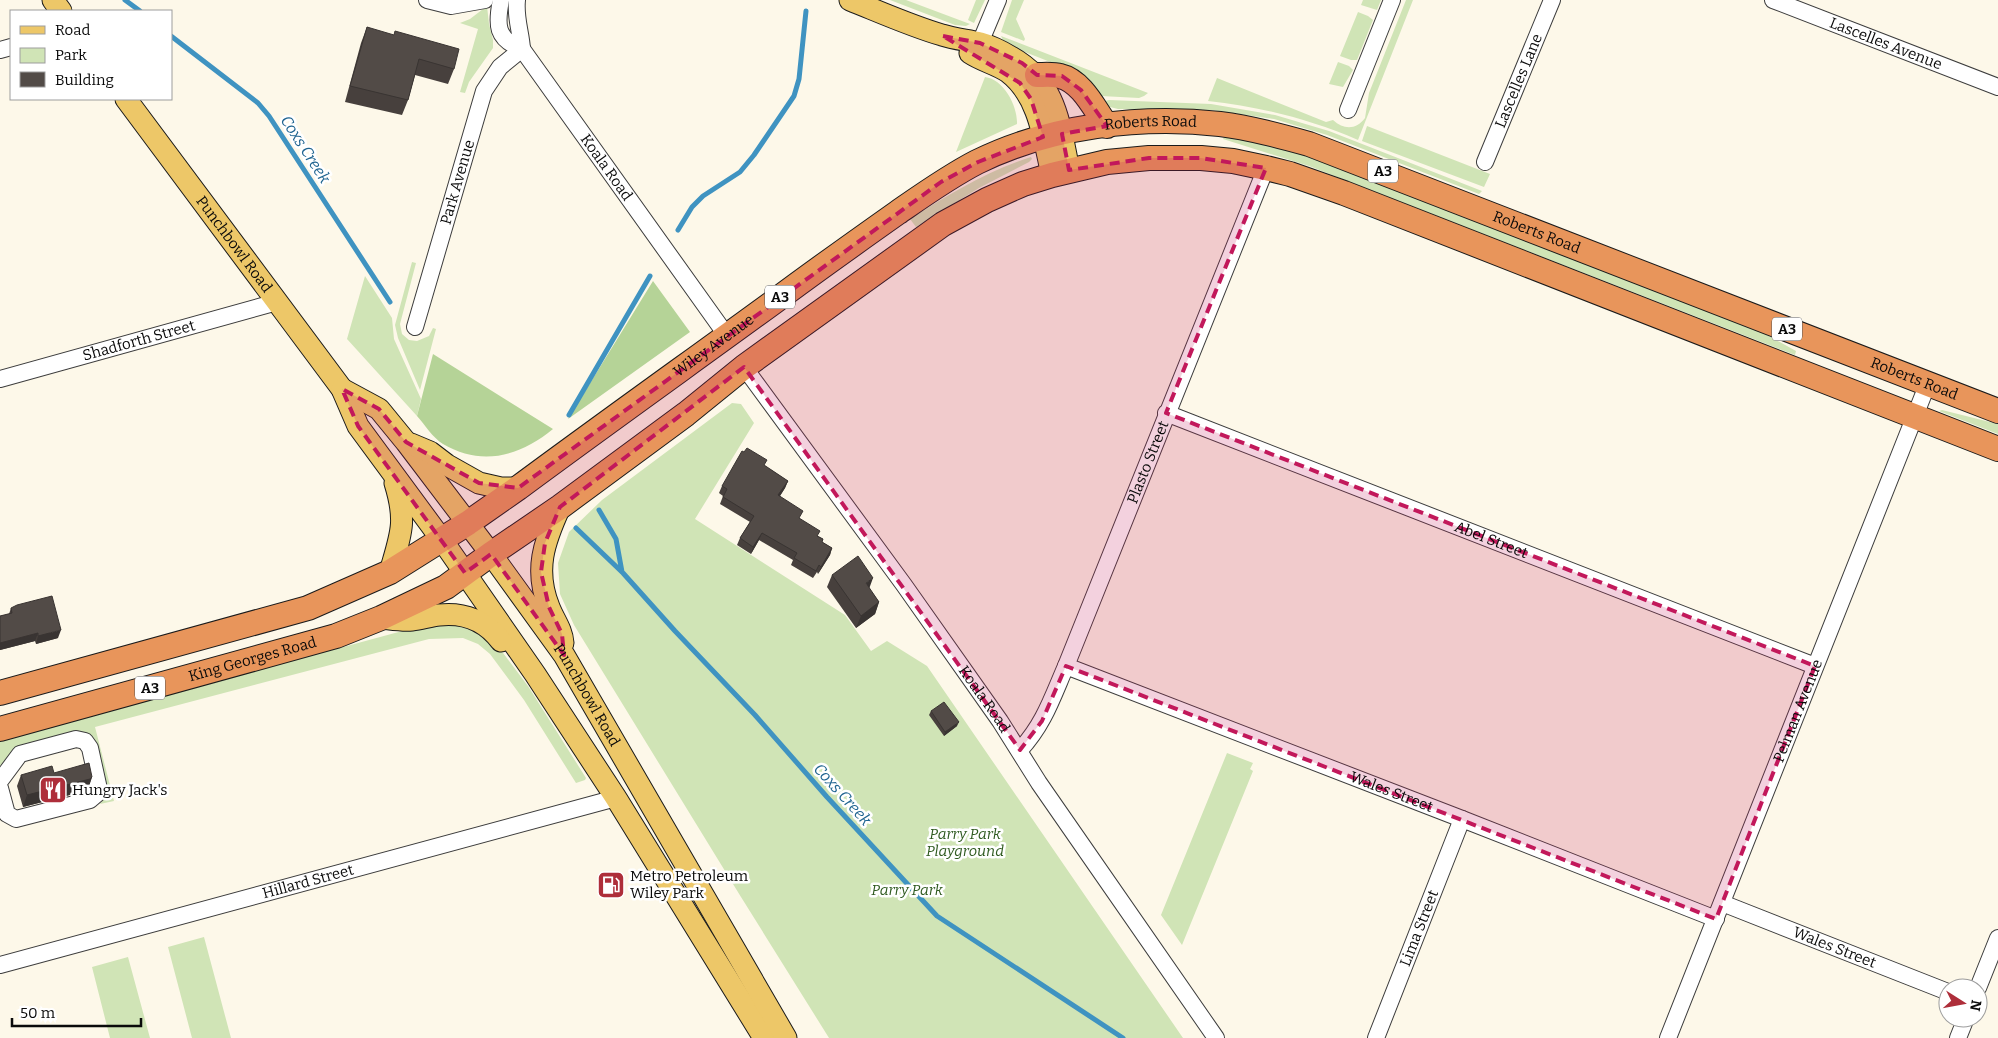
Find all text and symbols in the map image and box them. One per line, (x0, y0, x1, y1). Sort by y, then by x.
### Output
legend (10, 10, 172, 100)
street label: Lascelles Avenue (1827, 14, 1945, 73)
text: Road (55, 21, 90, 39)
street label: Lascelles Lane (1491, 31, 1546, 130)
text: Park (55, 46, 87, 64)
text: Building (55, 71, 114, 89)
water label: Coxs Creek (277, 112, 335, 187)
street label: Roberts Road (1103, 112, 1197, 134)
street label: Koala Road (577, 131, 636, 204)
street label: Park Avenue (436, 138, 478, 227)
road number: A3 (1368, 160, 1398, 182)
street label: Punchbowl Road (192, 192, 276, 296)
street label: Roberts Road (1490, 207, 1583, 257)
road number: A3 (765, 286, 795, 308)
street label: Wiley Avenue (670, 310, 757, 381)
street label: Shadforth Street (81, 316, 198, 365)
road number: A3 (1772, 318, 1802, 340)
street label: Roberts Road (1868, 353, 1961, 404)
street label: Plasto Street (1123, 418, 1173, 506)
street label: Abel Street (1452, 517, 1531, 562)
street label: King Georges Road (187, 633, 319, 685)
street label: Punchbowl Road (550, 640, 624, 750)
street label: Pelman Avenue (1769, 657, 1826, 765)
street label: Koala Road (955, 662, 1014, 736)
road number: A3 (135, 676, 165, 700)
water label: Coxs Creek (810, 759, 876, 830)
street label: Wales Street (1348, 768, 1436, 816)
restaurant icon: Hungry Jack's (38, 775, 68, 805)
place label: Hungry Jack's (72, 781, 167, 799)
park label: Parry Park Playground (926, 825, 1004, 860)
street label: Hillard Street (260, 860, 356, 902)
place label: Metro Petroleum Wiley Park (630, 867, 749, 902)
fuel station icon: Metro Petroleum Wiley Park (596, 870, 626, 900)
park label: Parry Park (871, 881, 944, 899)
street label: Lima Street (1396, 887, 1442, 969)
street label: Wales Street (1791, 923, 1879, 972)
north arrow (1938, 978, 1988, 1028)
scale bar (12, 996, 141, 1028)
text: N (1966, 998, 1985, 1012)
text: 50 m (20, 1004, 56, 1022)

